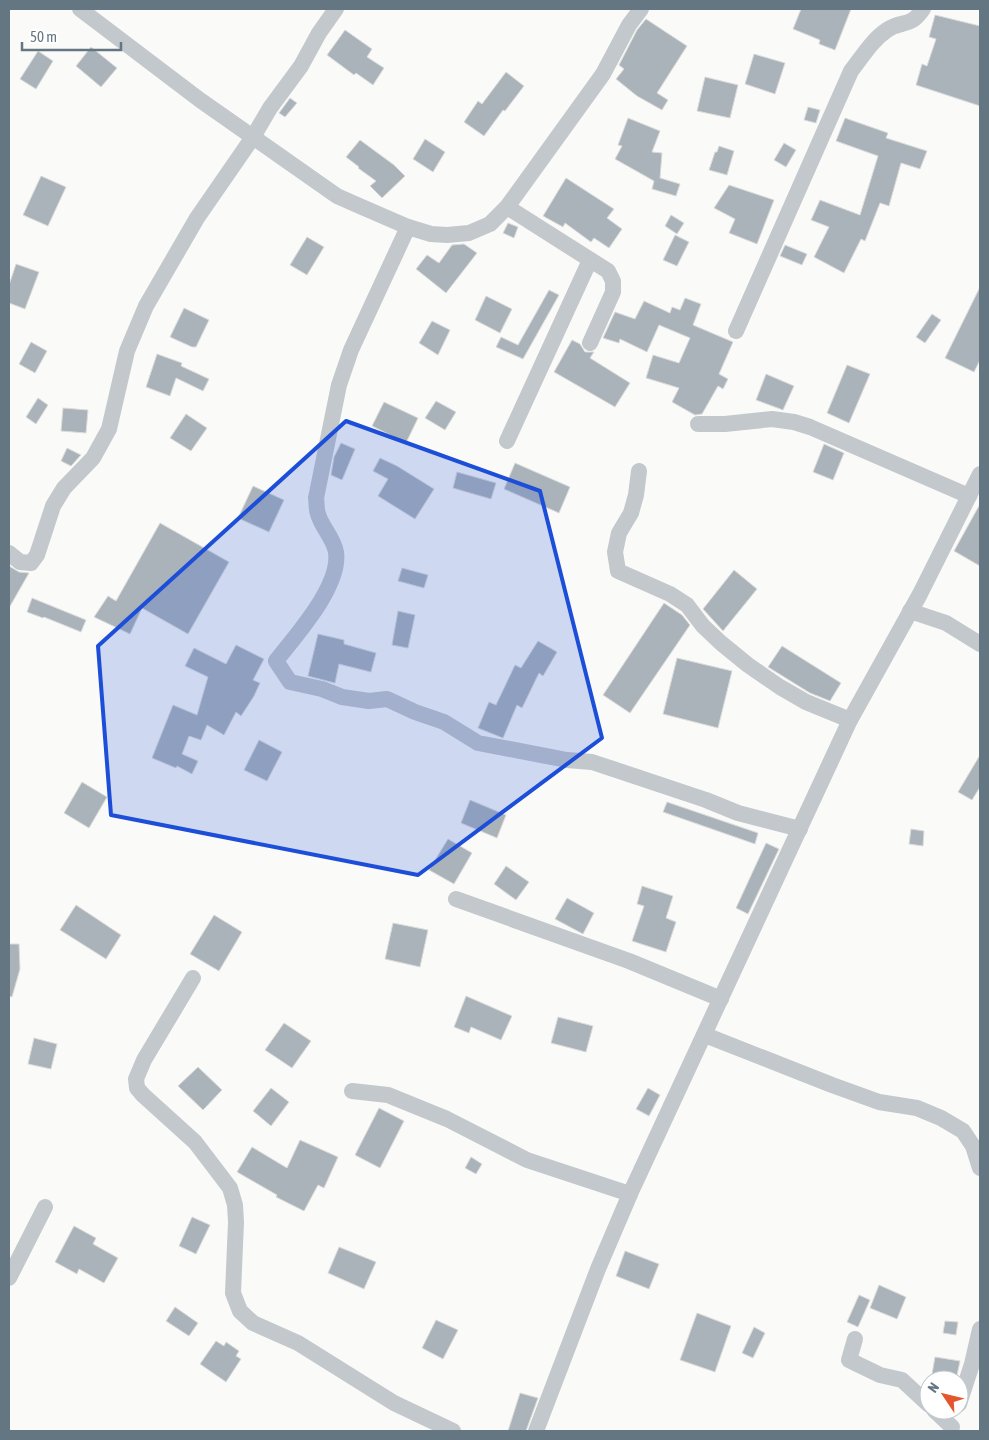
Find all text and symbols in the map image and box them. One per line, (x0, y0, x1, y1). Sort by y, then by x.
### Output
scale bar (22, 20, 121, 52)
text: 50 m (30, 28, 57, 45)
north arrow (919, 1370, 969, 1420)
text: N (924, 1380, 942, 1396)

